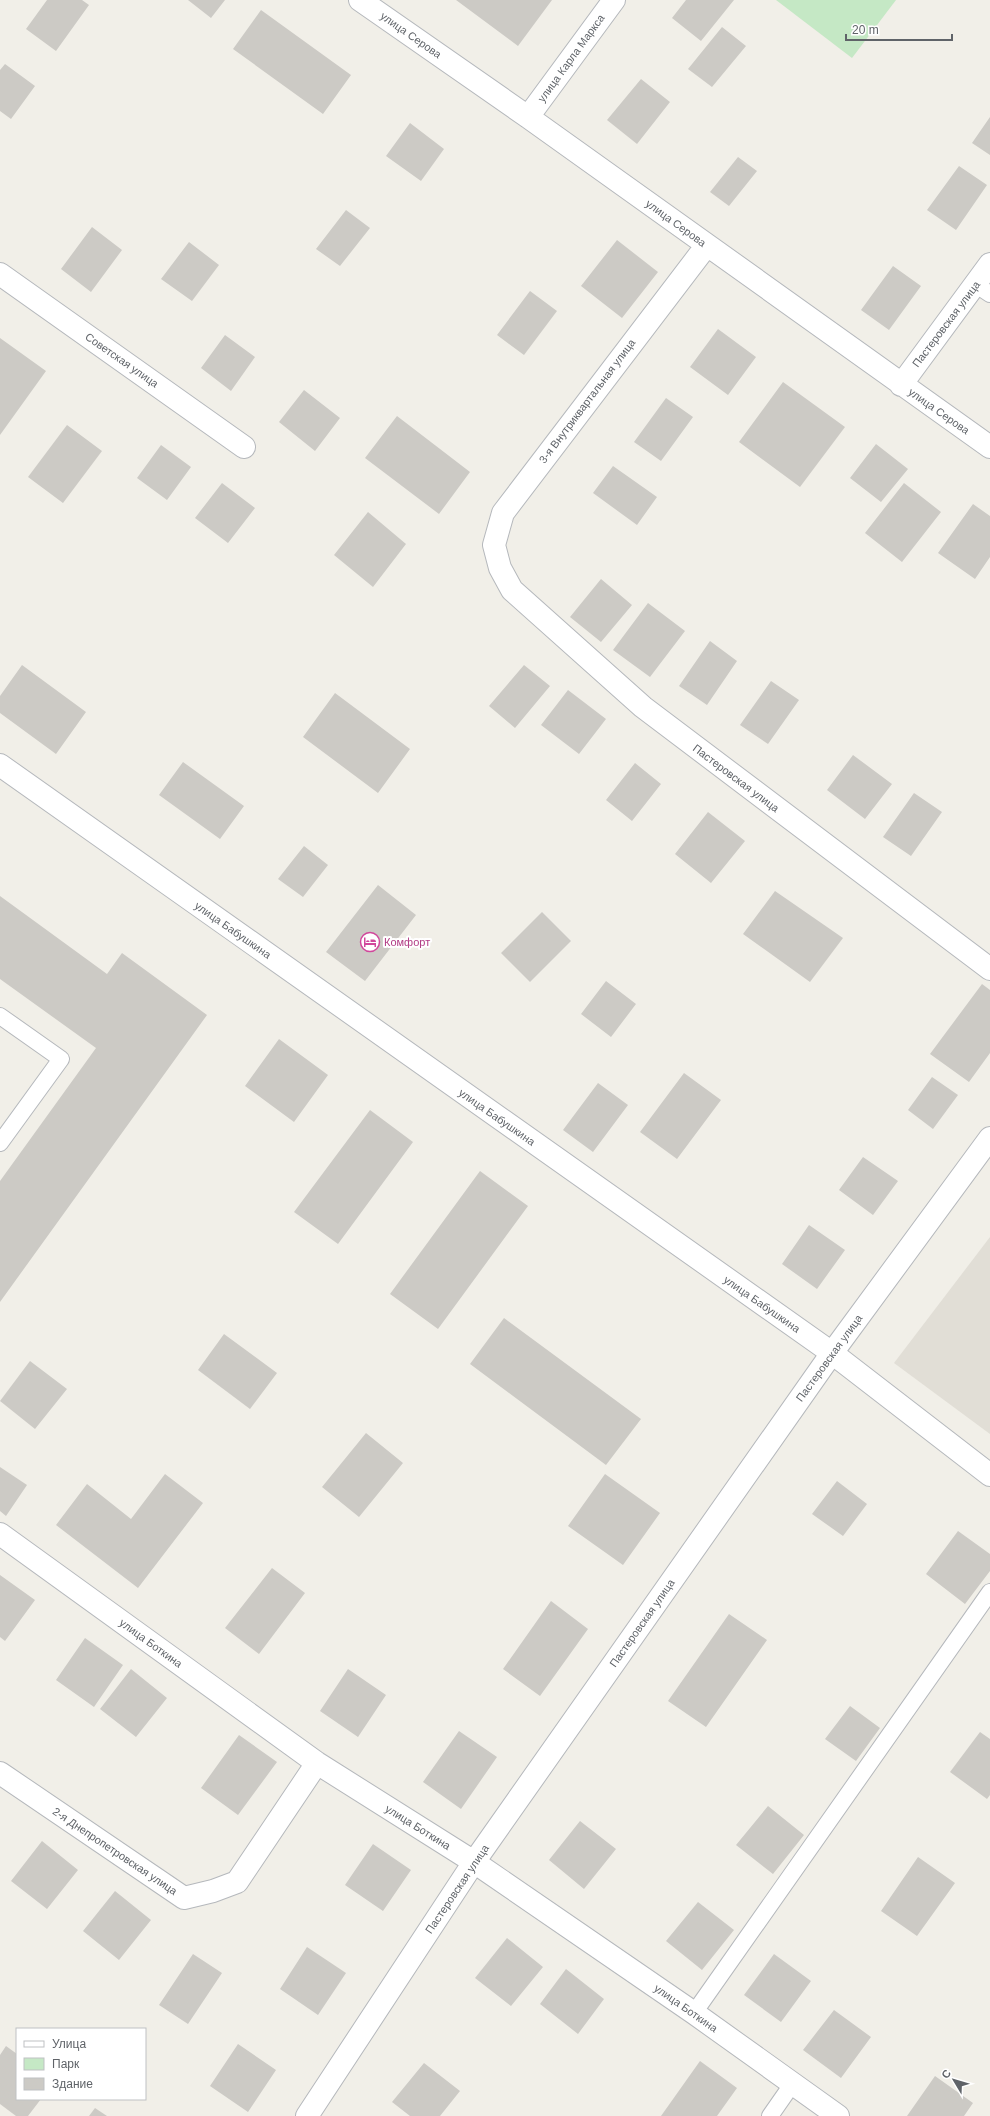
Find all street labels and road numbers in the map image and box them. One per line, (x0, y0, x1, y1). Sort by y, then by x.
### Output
street label: улица Серова (378, 10, 444, 61)
street label: улица Карла Маркса (535, 11, 607, 104)
street label: улица Серова (644, 197, 709, 249)
street label: Пастеровская улица (910, 278, 983, 369)
street label: Советская улица (83, 330, 162, 390)
street label: 3-я Внутриквартальная улица (536, 336, 638, 465)
street label: улица Серова (906, 386, 972, 437)
street label: Пастеровская улица (691, 742, 782, 815)
street label: улица Бабушкина (193, 899, 274, 961)
street label: улица Бабушкина (457, 1086, 538, 1148)
street label: улица Бабушкина (722, 1273, 803, 1335)
street label: Пастеровская улица (793, 1312, 865, 1404)
street label: Пастеровская улица (607, 1576, 677, 1669)
street label: улица Боткина (117, 1616, 185, 1670)
street label: улица Боткина (383, 1802, 454, 1852)
street label: 2-я Днепропетровская улица (51, 1805, 180, 1898)
street label: Пастеровская улица (423, 1842, 492, 1936)
street label: улица Боткина (652, 1982, 721, 2035)

